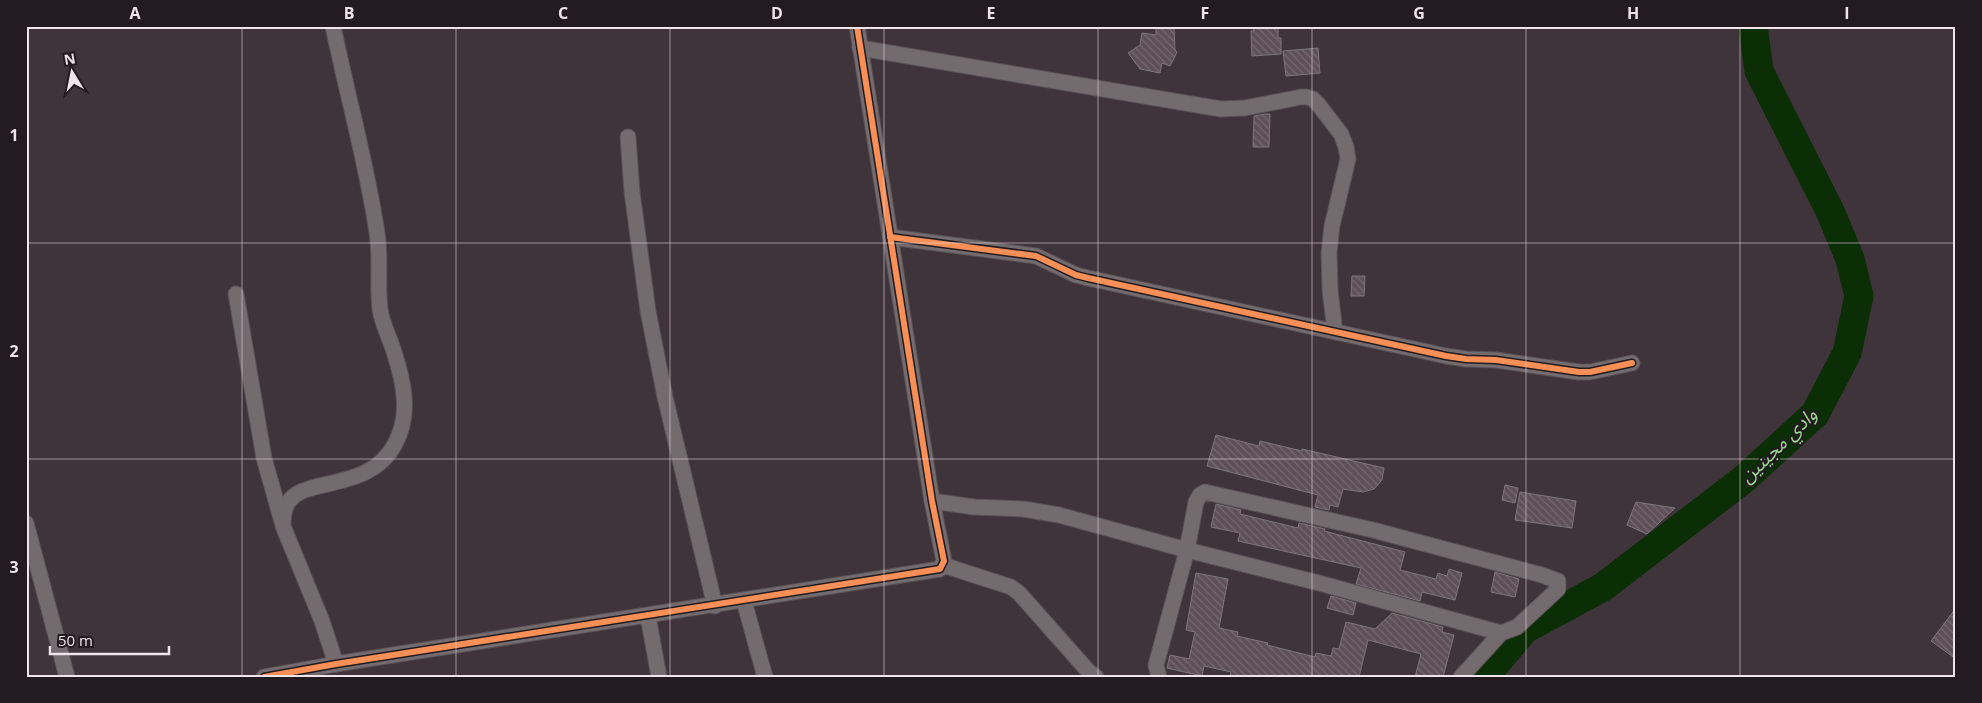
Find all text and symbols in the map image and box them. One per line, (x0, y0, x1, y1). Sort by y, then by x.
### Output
text: A (129, 2, 141, 24)
text: B (344, 2, 354, 24)
text: C (558, 2, 568, 24)
text: D (771, 2, 783, 24)
text: E (987, 2, 996, 24)
text: F (1201, 2, 1209, 24)
text: G (1413, 2, 1425, 24)
text: H (1627, 2, 1639, 24)
text: I (1844, 2, 1850, 24)
north arrow (48, 48, 98, 98)
text: N (62, 48, 77, 69)
text: 1 (9, 124, 19, 146)
text: 2 (9, 340, 19, 362)
water label: وادي مجينين (1734, 401, 1824, 490)
text: 3 (9, 556, 19, 578)
scale bar (50, 623, 169, 655)
text: 50 m (58, 630, 93, 650)

